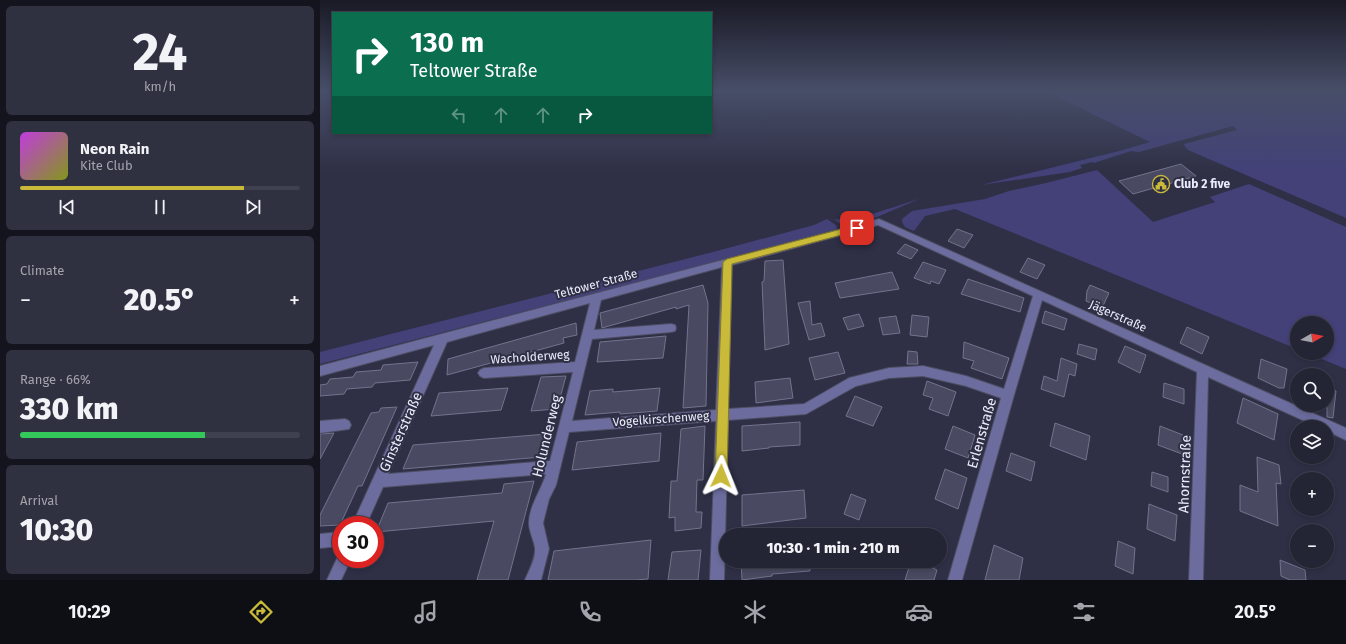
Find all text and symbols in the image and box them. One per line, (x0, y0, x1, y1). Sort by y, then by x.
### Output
text: 24 (133, 21, 187, 84)
text: 130 m (410, 26, 484, 59)
icon: right (344, 28, 396, 80)
text: Teltower Straße (410, 60, 537, 82)
text: km/h (144, 79, 176, 94)
icon: left (448, 104, 470, 126)
icon: ahead (490, 104, 512, 126)
icon: ahead (532, 104, 554, 126)
icon: right (574, 104, 596, 126)
text: Neon Rain (80, 140, 149, 158)
text: Kite Club (80, 158, 133, 173)
public building icon: Club 2 five (1151, 174, 1171, 194)
place label: Club 2 five (1174, 177, 1231, 191)
icon: previous (56, 196, 78, 218)
icon: pause (149, 196, 171, 218)
icon: next (242, 196, 264, 218)
pin (840, 211, 874, 245)
icon: arrive (846, 217, 868, 239)
text: Climate (20, 263, 64, 278)
street label: Teltower Straße (553, 266, 639, 302)
text: 20.5° (124, 282, 196, 318)
text: − (20, 287, 31, 314)
text: + (289, 287, 300, 314)
street label: Jägerstraße (1087, 297, 1149, 335)
north arrow (1290, 316, 1334, 360)
map controls (1290, 316, 1334, 568)
street label: Wacholderweg (490, 347, 571, 367)
button: search (1290, 368, 1334, 412)
text: Range · 66% (20, 372, 91, 387)
street label: Ginsterstraße (376, 390, 426, 474)
text: 330 km (20, 391, 118, 427)
street label: Holunderweg (529, 392, 566, 479)
street label: Erlenstraße (964, 396, 1000, 470)
street label: Vogelkirschenweg (612, 409, 711, 429)
button: layers (1290, 420, 1334, 464)
street label: Ahornstraße (1175, 435, 1195, 513)
position arrow (700, 455, 742, 497)
button: + (1290, 472, 1334, 516)
text: Arrival (20, 493, 58, 508)
text: 10:30 (20, 512, 93, 548)
speed limit sign: 30 (332, 516, 384, 568)
button: − (1290, 524, 1334, 568)
text: 10:30 · 1 min · 210 m (766, 539, 900, 557)
icon: directions (247, 598, 275, 626)
icon: music (412, 598, 440, 626)
icon: phone (576, 598, 604, 626)
icon: climate (741, 598, 769, 626)
icon: car (905, 598, 933, 626)
icon: filters (1070, 598, 1098, 626)
text: 10:29 (68, 601, 111, 623)
text: 20.5° (1235, 601, 1278, 623)

